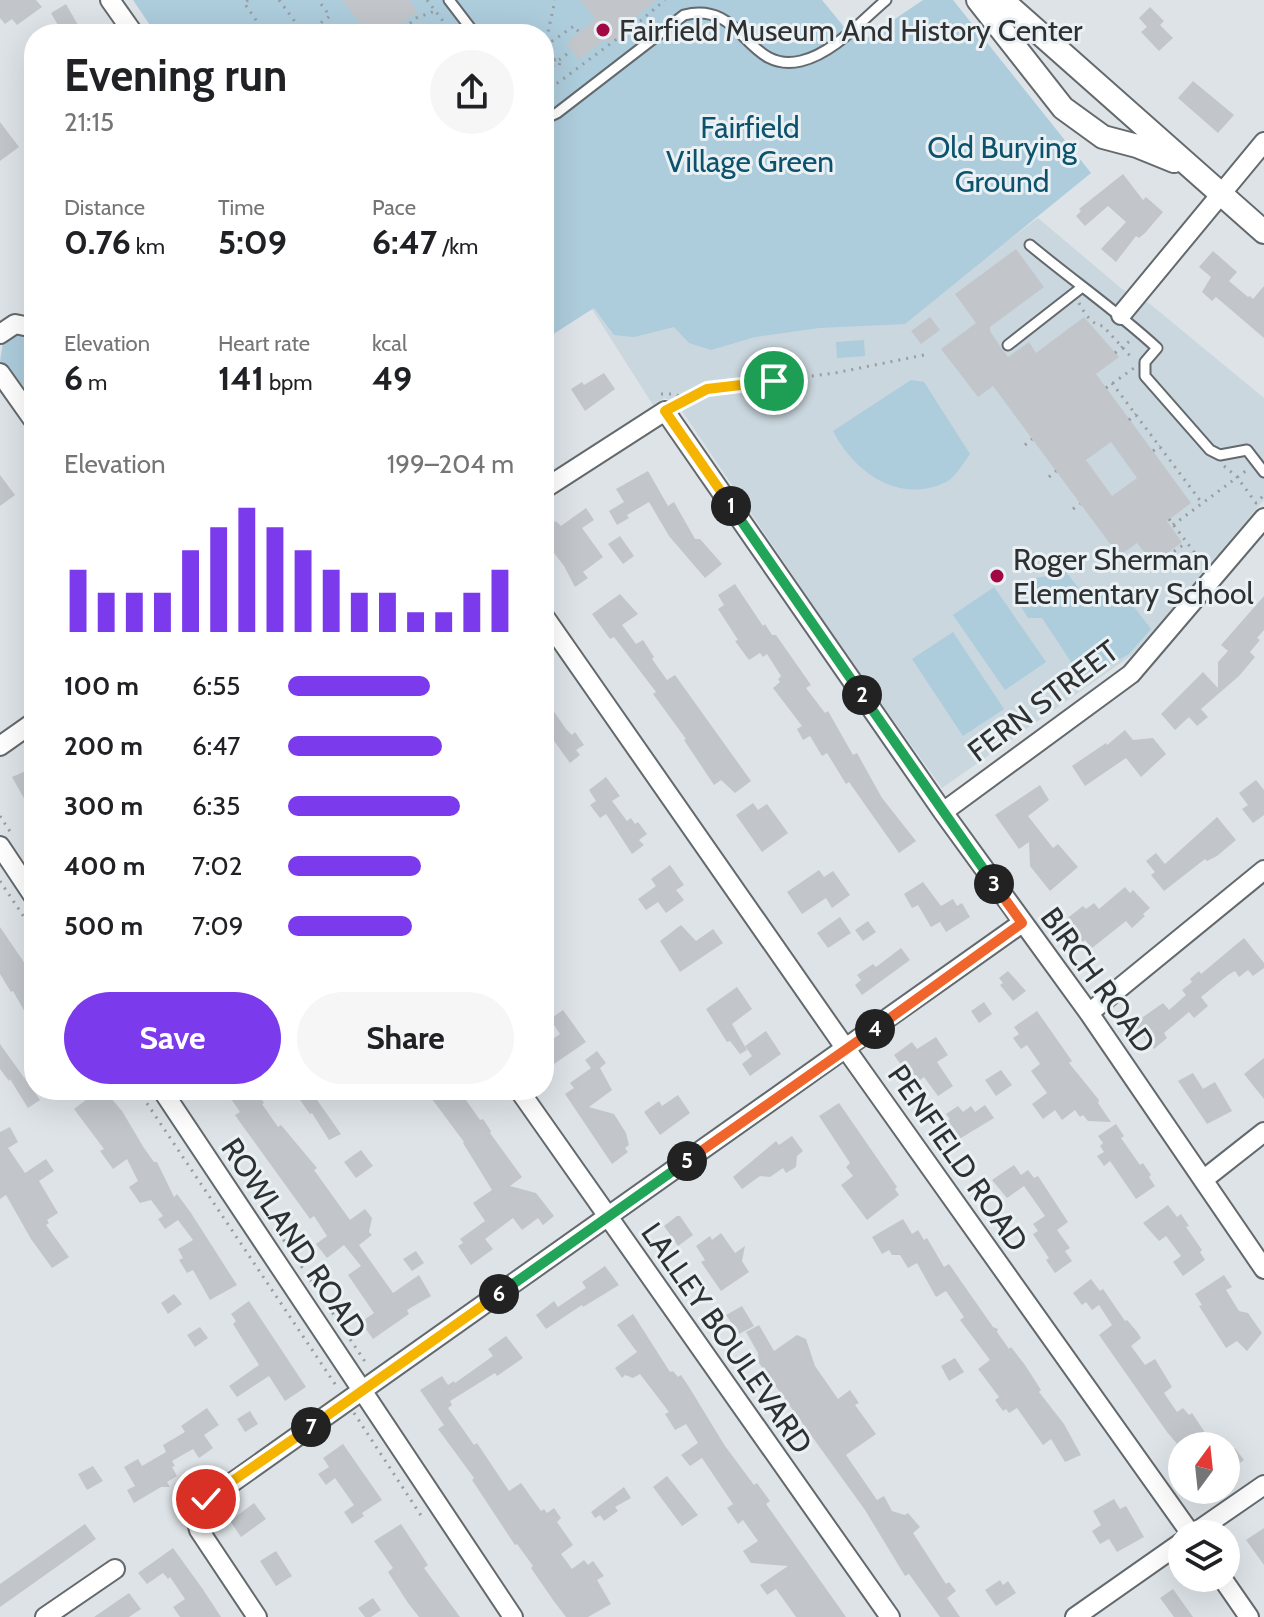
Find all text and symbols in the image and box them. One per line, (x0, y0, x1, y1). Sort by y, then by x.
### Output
place label: Fairfield Museum And History Center (619, 12, 1083, 49)
marker: Fairfield Museum And History Center (594, 21, 612, 39)
text: Evening run (64, 49, 287, 102)
button: share (430, 50, 514, 134)
text: 21:15 (64, 106, 114, 138)
park label: Fairfield Village Green (666, 109, 834, 180)
park label: Old Burying Ground (927, 129, 1078, 200)
text: Distance (64, 194, 145, 221)
text: Time (218, 194, 265, 221)
text: Pace (372, 194, 416, 221)
text: 0.76 (64, 221, 131, 263)
text: 5:09 (218, 221, 287, 263)
text: 6:47 (372, 221, 437, 263)
text: km (131, 233, 165, 260)
text: /km (437, 233, 478, 260)
text: Elevation (64, 330, 150, 357)
text: Heart rate (218, 330, 310, 357)
text: kcal (372, 330, 407, 357)
pin (740, 347, 808, 415)
text: 6 (64, 357, 83, 399)
text: 141 (218, 357, 264, 399)
text: 49 (372, 357, 412, 399)
icon: arrive (752, 359, 796, 403)
text: m (83, 369, 107, 396)
text: bpm (264, 369, 313, 396)
text: Elevation (64, 448, 166, 480)
text: 199–204 m (387, 448, 514, 480)
pin: 1 (711, 486, 751, 526)
text: 1 (727, 492, 735, 519)
place label: Roger Sherman Elementary School (1013, 541, 1253, 612)
marker: Roger Sherman Elementary School (988, 567, 1006, 585)
street label: FERN STREET (960, 632, 1126, 770)
text: 100 m (64, 670, 139, 702)
text: 6:55 (192, 670, 240, 702)
pin: 2 (842, 675, 882, 715)
text: 2 (856, 681, 868, 708)
text: 200 m (64, 730, 143, 762)
text: 6:47 (192, 730, 240, 762)
text: 300 m (64, 790, 143, 822)
text: 6:35 (192, 790, 240, 822)
text: 400 m (64, 850, 145, 882)
text: 7:02 (192, 850, 242, 882)
pin: 3 (974, 864, 1014, 904)
text: 3 (988, 870, 1000, 897)
street label: BIRCH ROAD (1033, 900, 1163, 1060)
text: 500 m (64, 910, 143, 942)
text: 7:09 (192, 910, 243, 942)
button: Save (64, 992, 281, 1084)
button: Share (297, 992, 514, 1084)
pin: 4 (855, 1009, 895, 1049)
text: 4 (868, 1015, 882, 1042)
street label: PENFIELD ROAD (880, 1057, 1036, 1259)
street label: ROWLAND ROAD (213, 1131, 375, 1345)
pin: 5 (667, 1141, 707, 1181)
text: 5 (681, 1147, 693, 1174)
street label: LALLEY BOULEVARD (633, 1215, 821, 1461)
pin: 6 (479, 1274, 519, 1314)
text: 6 (493, 1280, 505, 1307)
pin: 7 (291, 1407, 331, 1447)
text: 7 (305, 1413, 317, 1440)
north arrow (1168, 1432, 1240, 1504)
map controls (1168, 1432, 1240, 1592)
pin (172, 1465, 240, 1533)
icon: check (184, 1477, 228, 1521)
button: layers (1168, 1520, 1240, 1592)

